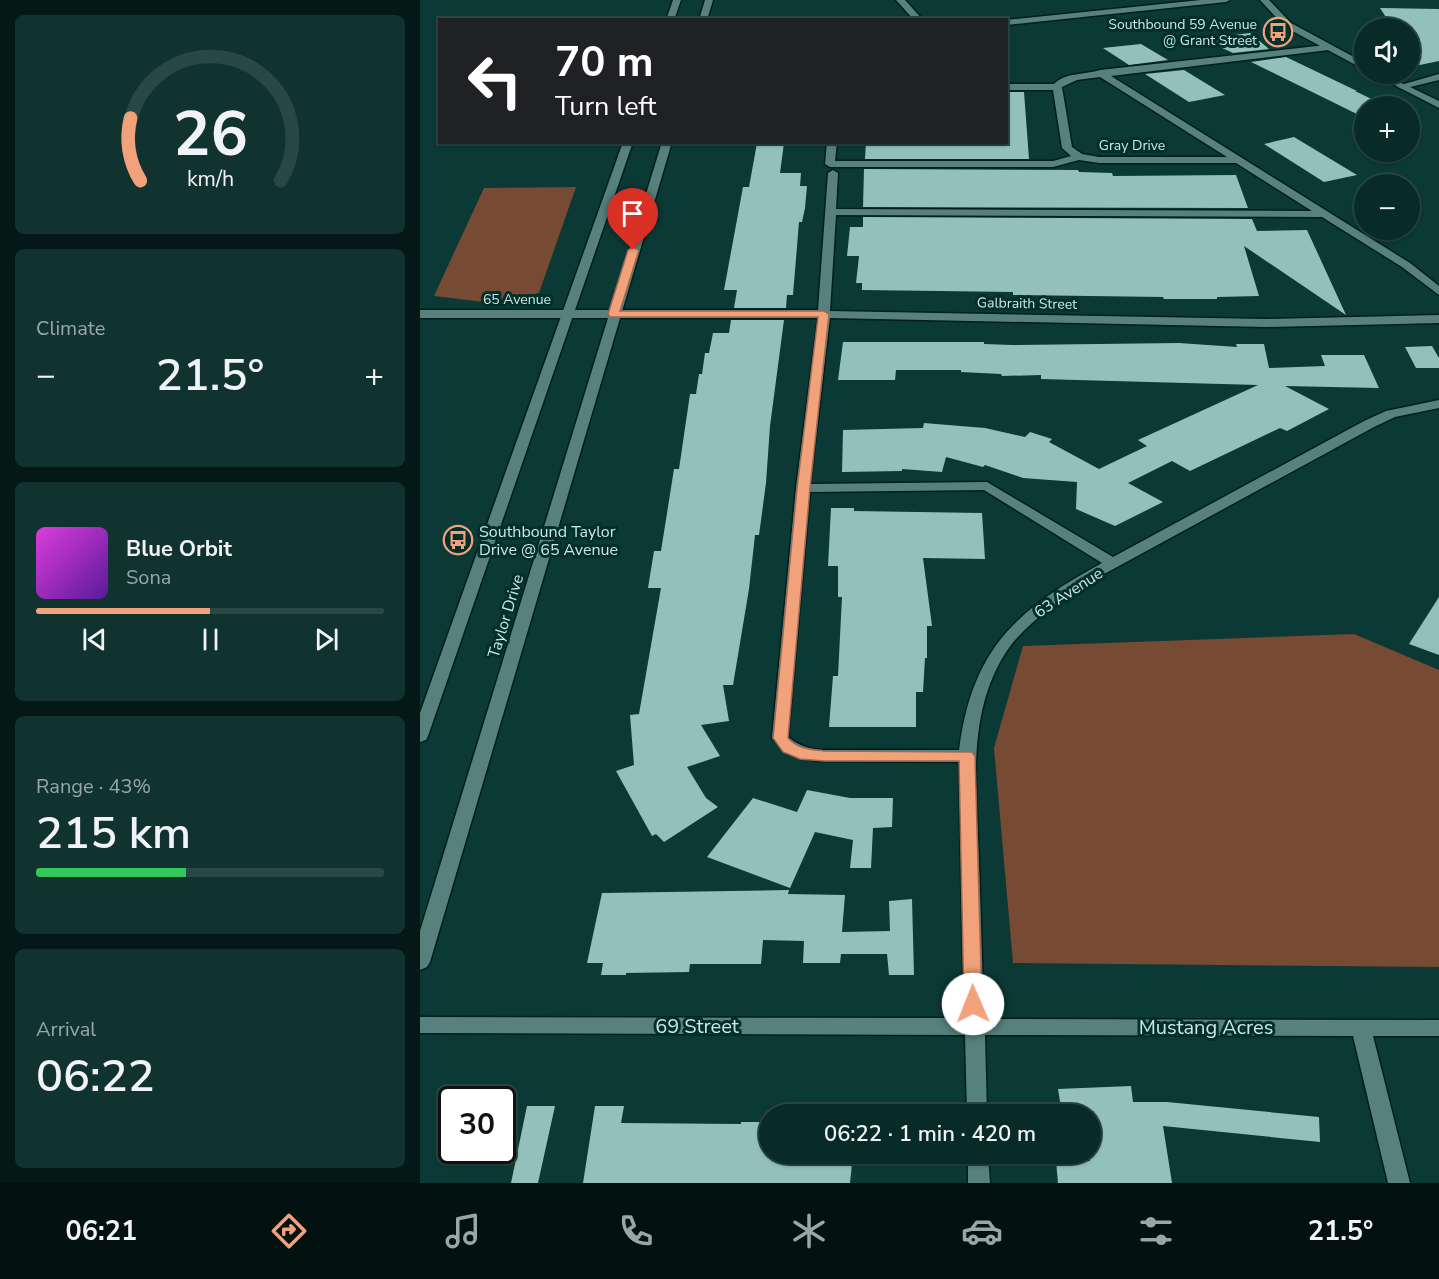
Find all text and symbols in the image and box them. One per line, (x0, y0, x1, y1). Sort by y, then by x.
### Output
place label: Southbound 59 Avenue @ Grant Street (1108, 15, 1257, 50)
bus stop icon: Southbound 59 Avenue @ Grant Street (1262, 16, 1294, 48)
map controls (1354, 18, 1420, 240)
button: sound (1354, 18, 1420, 84)
text: 70 m (555, 34, 654, 91)
icon: left (456, 42, 534, 120)
text: Turn left (555, 88, 656, 125)
text: 26 (173, 92, 247, 177)
button: + (1354, 96, 1420, 162)
street label: Gray Drive (1099, 136, 1165, 155)
text: km/h (186, 165, 234, 195)
button: − (1354, 174, 1420, 240)
pin (607, 188, 658, 250)
icon: arrive (616, 197, 649, 230)
street label: 65 Avenue (483, 290, 551, 309)
street label: Galbraith Street (977, 293, 1077, 314)
text: Climate (36, 315, 105, 342)
text: 21.5° (156, 345, 264, 406)
text: − (36, 353, 56, 398)
text: + (364, 353, 384, 398)
place label: Southbound Taylor Drive @ 65 Avenue (479, 521, 618, 561)
bus stop icon: Southbound Taylor Drive @ 65 Avenue (442, 524, 474, 556)
text: Blue Orbit (126, 534, 232, 564)
street label: 63 Avenue (1030, 562, 1107, 623)
text: Sona (126, 564, 171, 591)
street label: Taylor Drive (483, 572, 529, 661)
icon: previous (78, 623, 111, 656)
icon: pause (194, 623, 227, 656)
icon: next (310, 623, 343, 656)
text: Range · 43% (36, 773, 151, 800)
text: 215 km (36, 803, 191, 864)
position arrow (941, 972, 1005, 1036)
street label: 69 Street (655, 1013, 740, 1040)
street label: Mustang Acres (1139, 1014, 1273, 1041)
text: Arrival (36, 1016, 96, 1043)
text: 06:22 (36, 1046, 155, 1107)
speed limit sign: 30 (438, 1086, 516, 1164)
text: 06:22 · 1 min · 420 m (824, 1119, 1036, 1149)
icon: directions (268, 1210, 310, 1252)
icon: music (442, 1210, 484, 1252)
icon: phone (615, 1210, 657, 1252)
icon: climate (788, 1210, 830, 1252)
icon: car (961, 1210, 1003, 1252)
icon: filters (1135, 1210, 1177, 1252)
text: 06:21 (66, 1213, 137, 1250)
text: 21.5° (1308, 1213, 1373, 1250)

